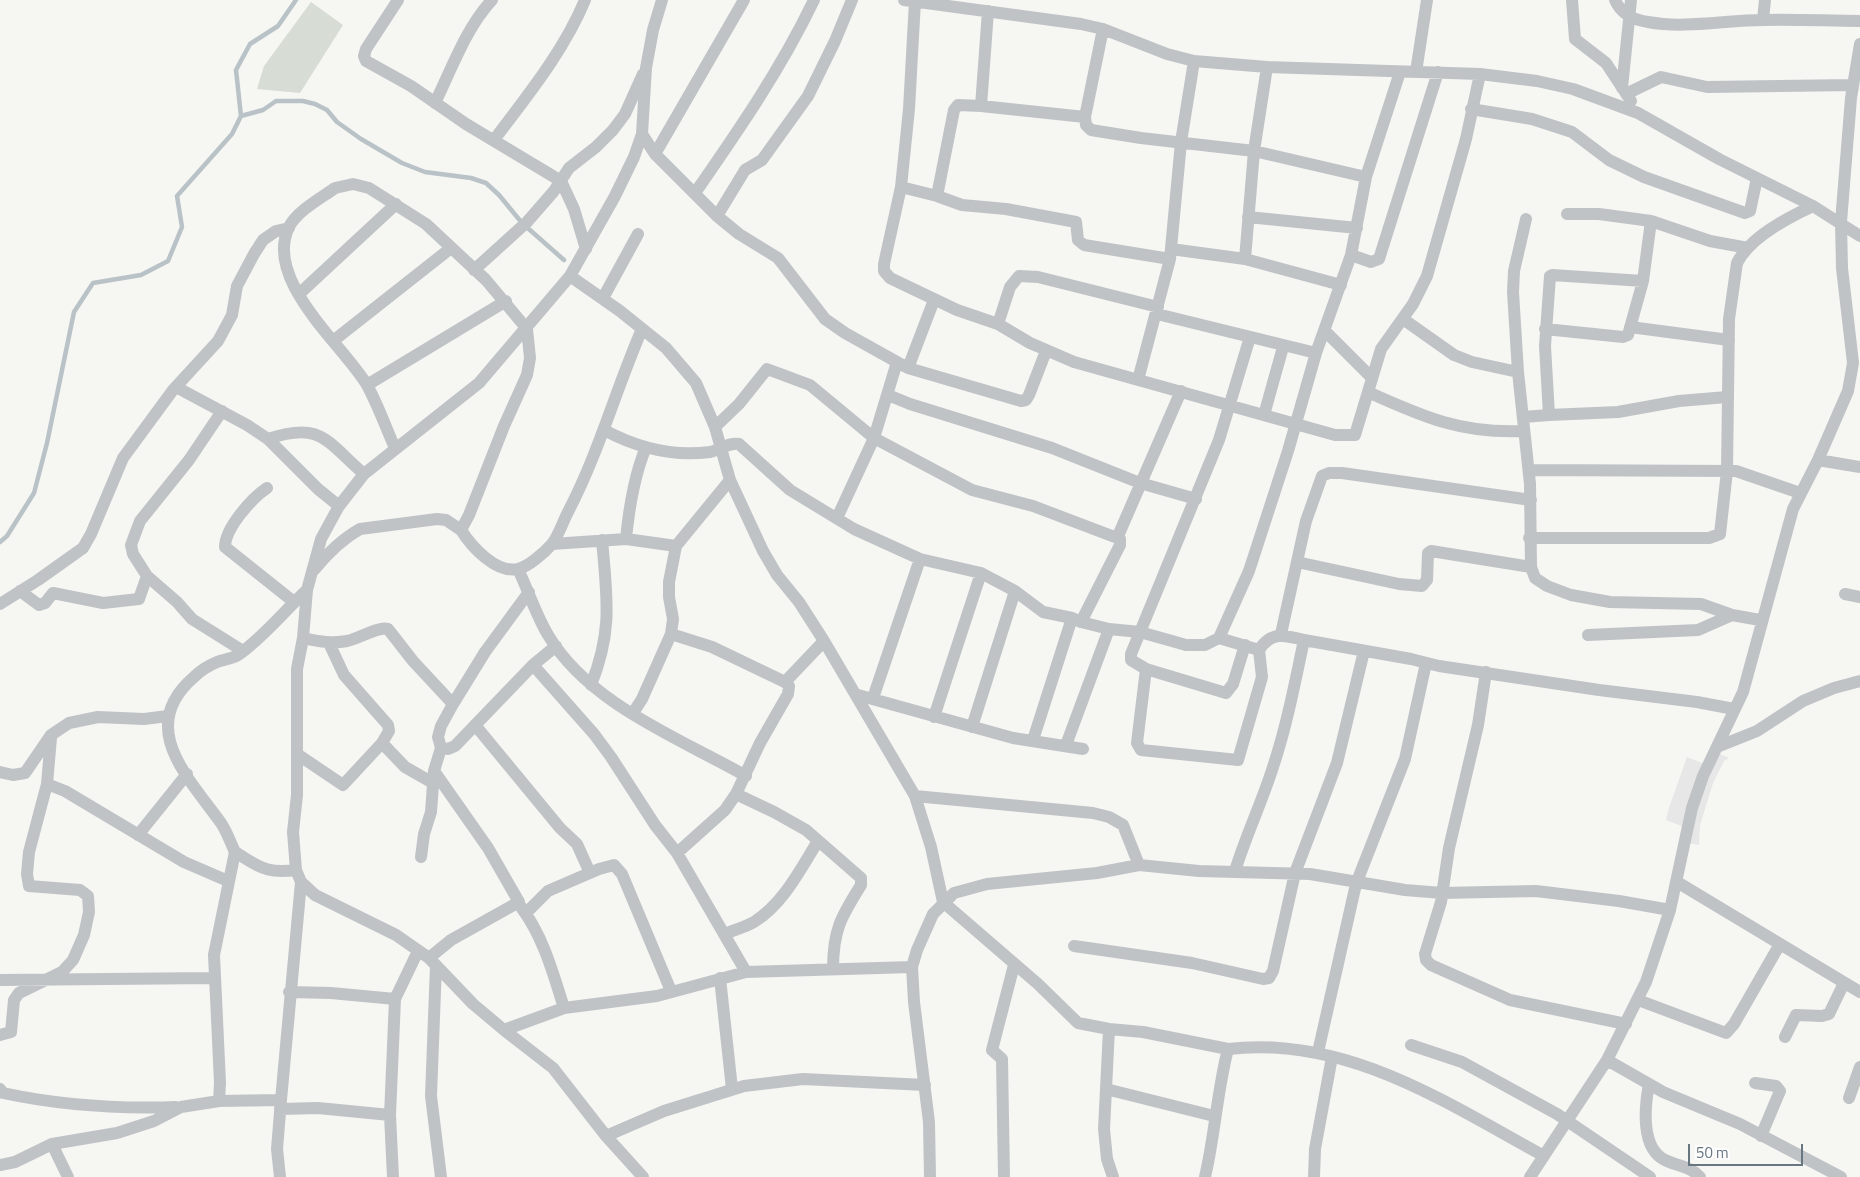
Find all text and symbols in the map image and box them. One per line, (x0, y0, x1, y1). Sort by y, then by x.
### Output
scale bar (1690, 1134, 1805, 1166)
text: 50 m (1696, 1141, 1729, 1164)

